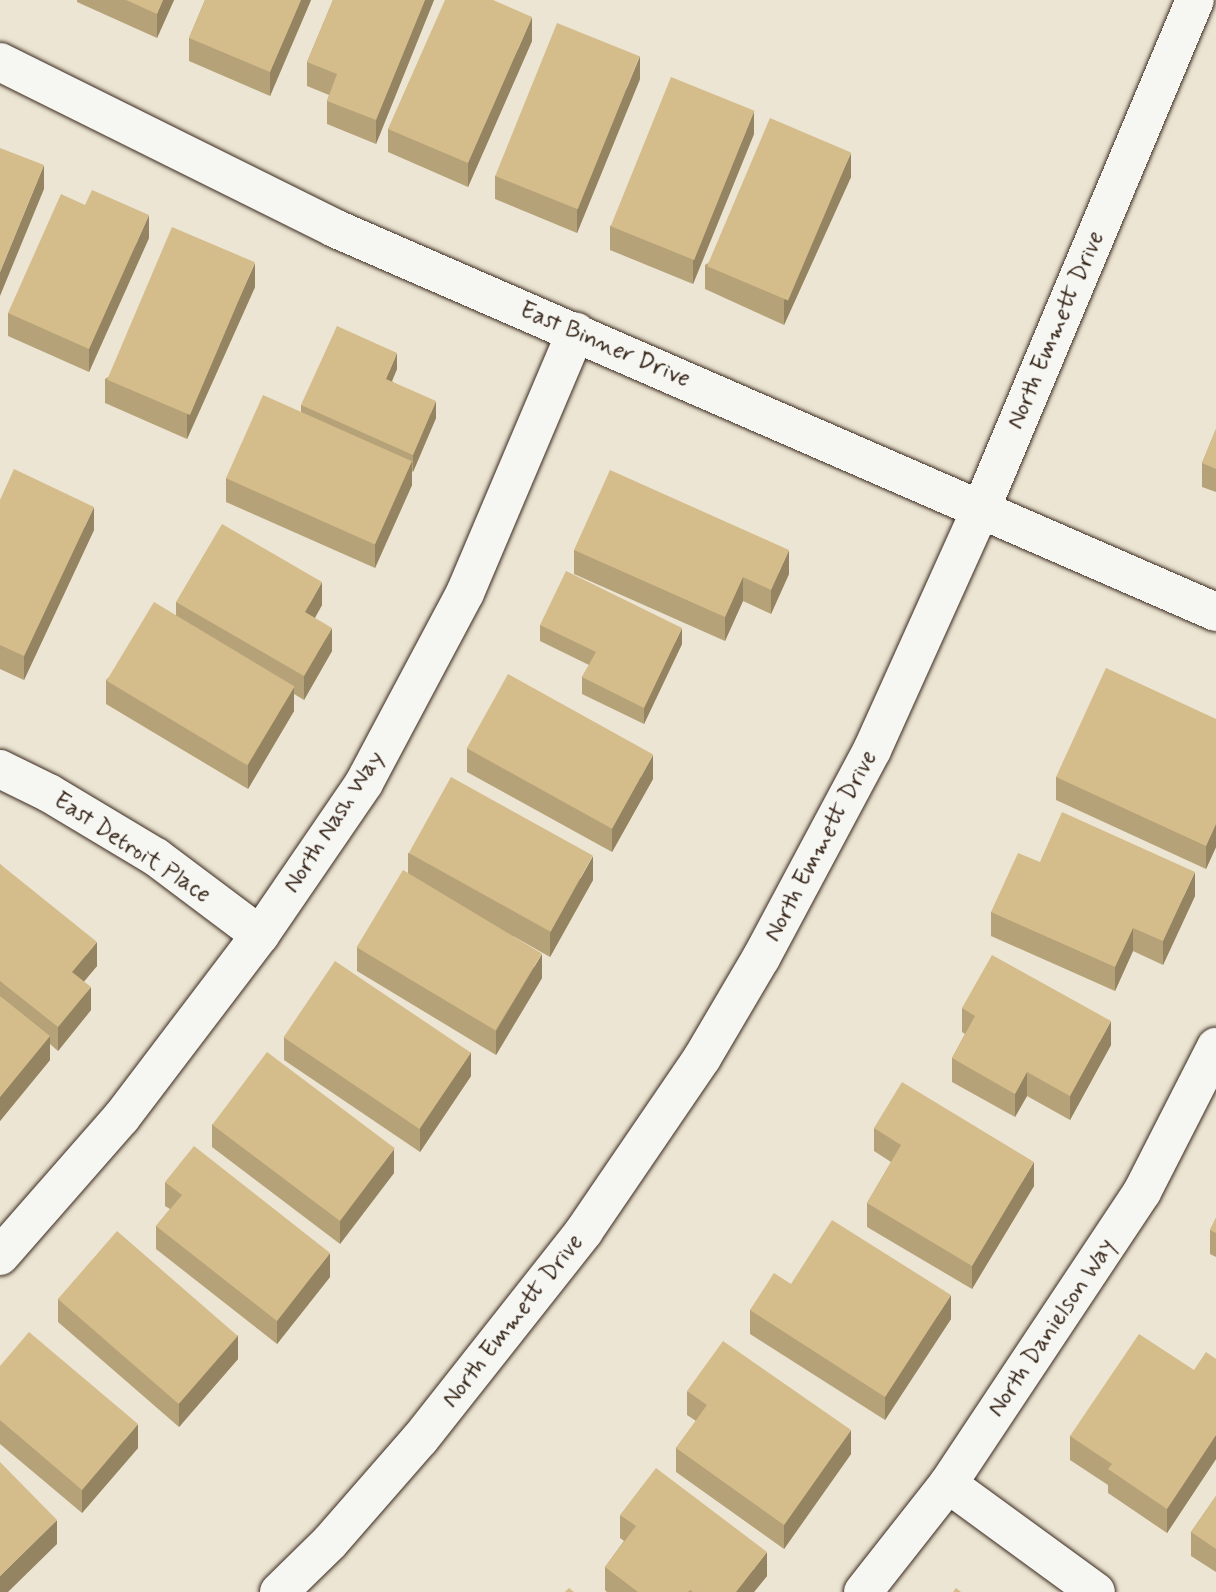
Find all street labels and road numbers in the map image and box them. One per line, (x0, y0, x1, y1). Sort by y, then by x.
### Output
street label: North Emmett Drive (1001, 227, 1111, 433)
street label: East Binner Drive (516, 296, 694, 394)
street label: North Emmett Drive (758, 745, 884, 947)
street label: North Nash Way (277, 746, 391, 898)
street label: East Detroit Place (48, 786, 216, 910)
street label: North Emmett Drive (436, 1228, 590, 1414)
street label: North Danielson Way (980, 1231, 1124, 1425)

